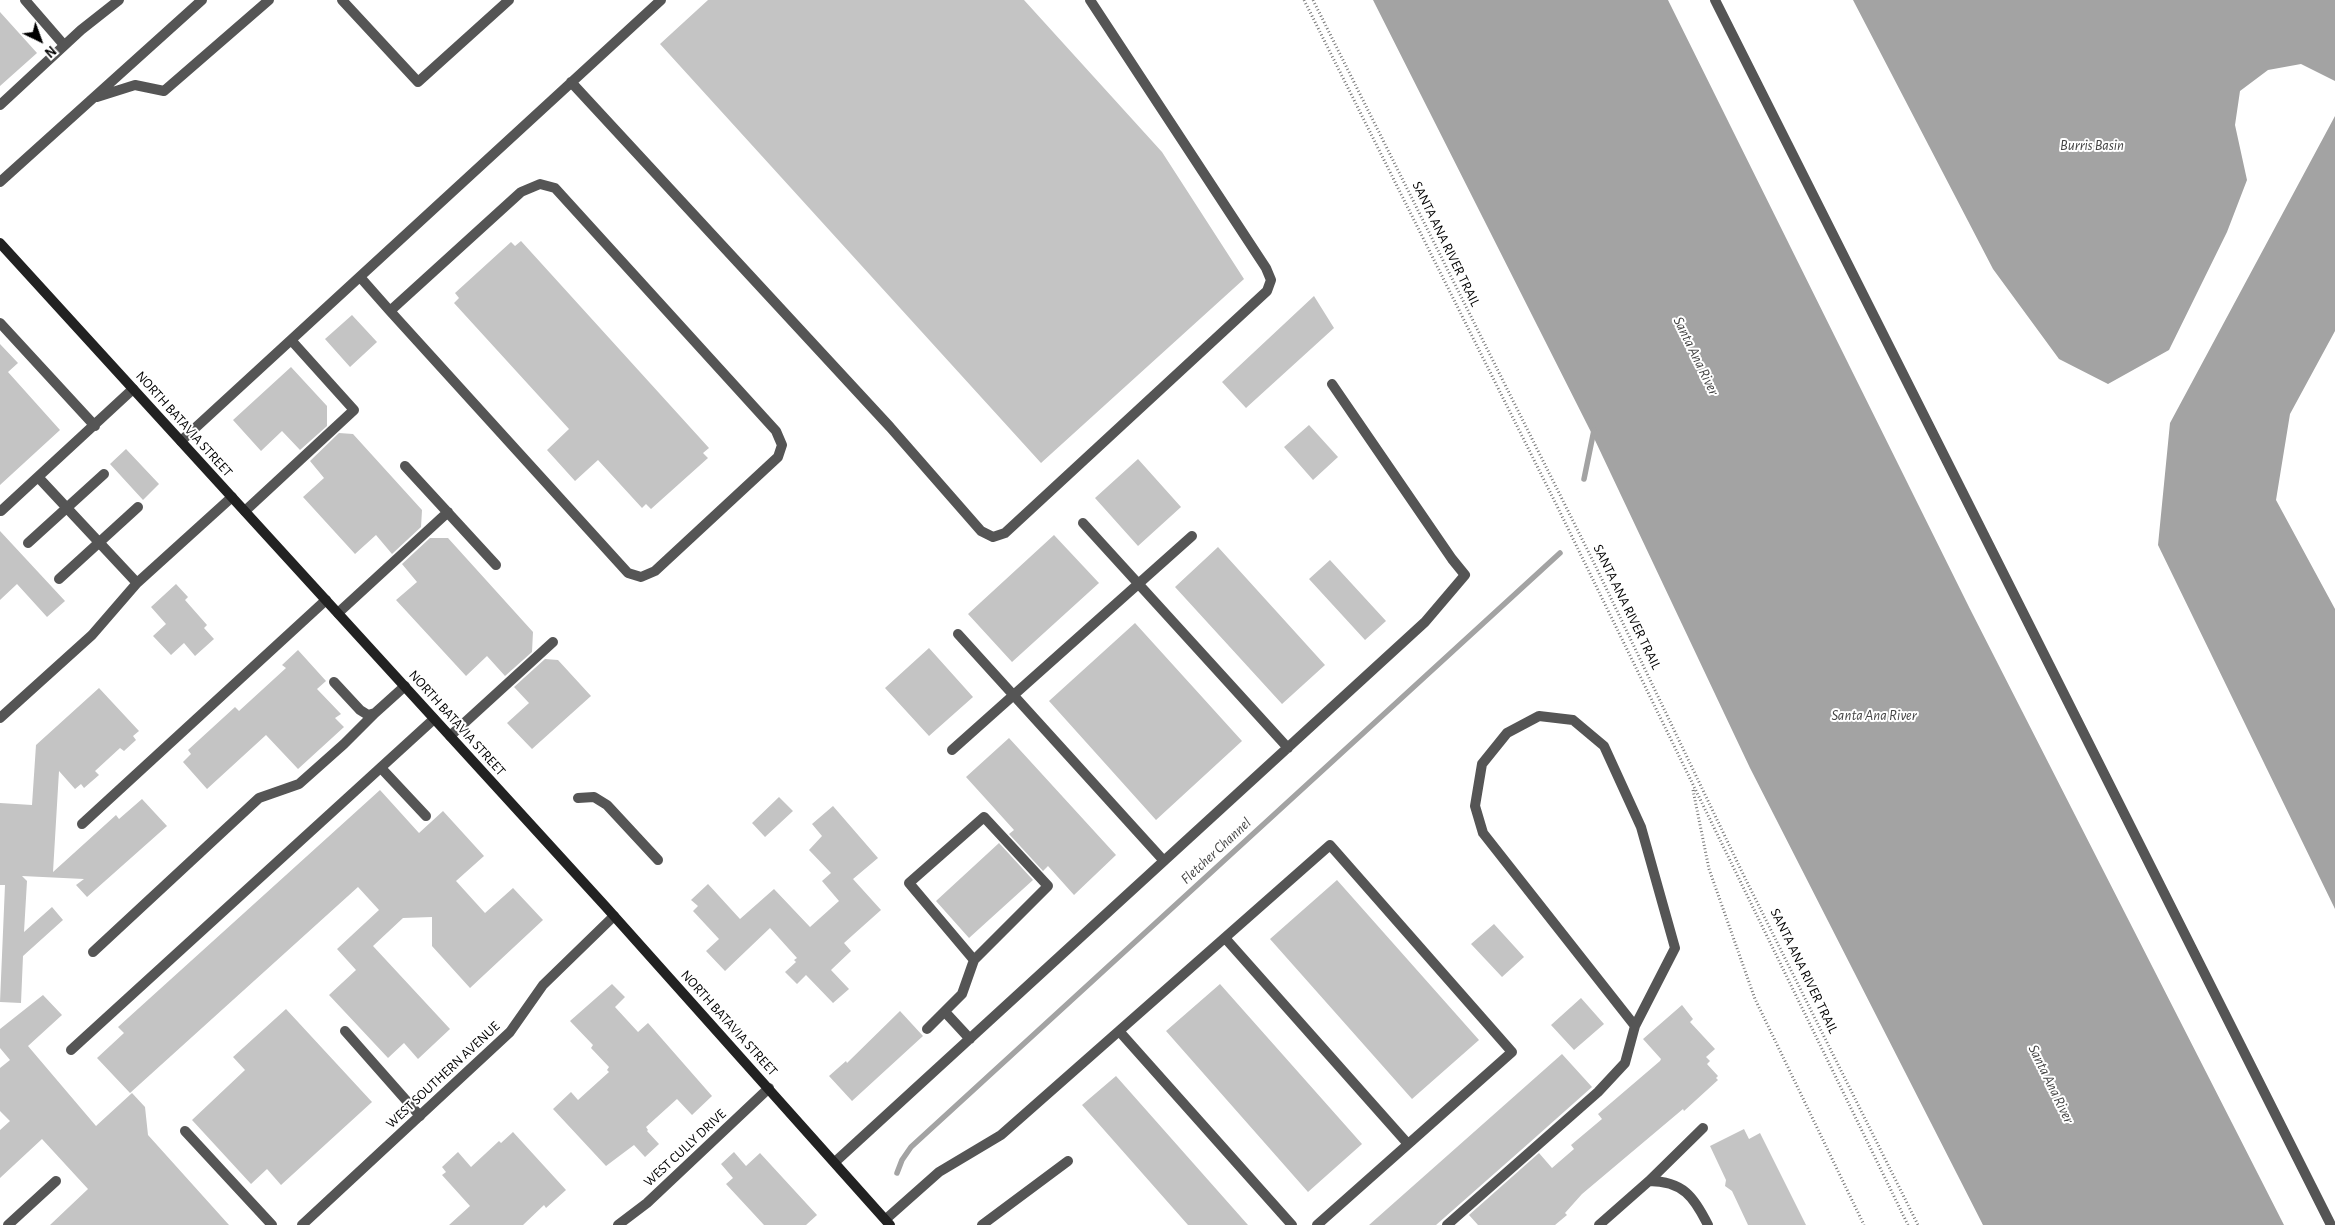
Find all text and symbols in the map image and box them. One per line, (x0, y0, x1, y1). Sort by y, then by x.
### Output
north arrow (15, 15, 65, 65)
text: N (42, 43, 58, 60)
water label: Burris Basin (2060, 136, 2124, 154)
street label: SANTA ANA RIVER TRAIL (1408, 179, 1484, 309)
water label: Santa Ana River (1669, 314, 1723, 398)
street label: NORTH BATAVIA STREET (132, 368, 236, 480)
street label: SANTA ANA RIVER TRAIL (1589, 542, 1665, 672)
street label: NORTH BATAVIA STREET (405, 667, 509, 779)
water label: Santa Ana River (1831, 706, 1917, 724)
water label: Fletcher Channel (1177, 814, 1255, 888)
street label: SANTA ANA RIVER TRAIL (1766, 906, 1842, 1036)
street label: NORTH BATAVIA STREET (677, 967, 781, 1079)
street label: WEST SOUTHERN AVENUE (383, 1018, 503, 1132)
water label: Santa Ana River (2024, 1042, 2078, 1126)
street label: WEST CULLY DRIVE (640, 1106, 730, 1190)

